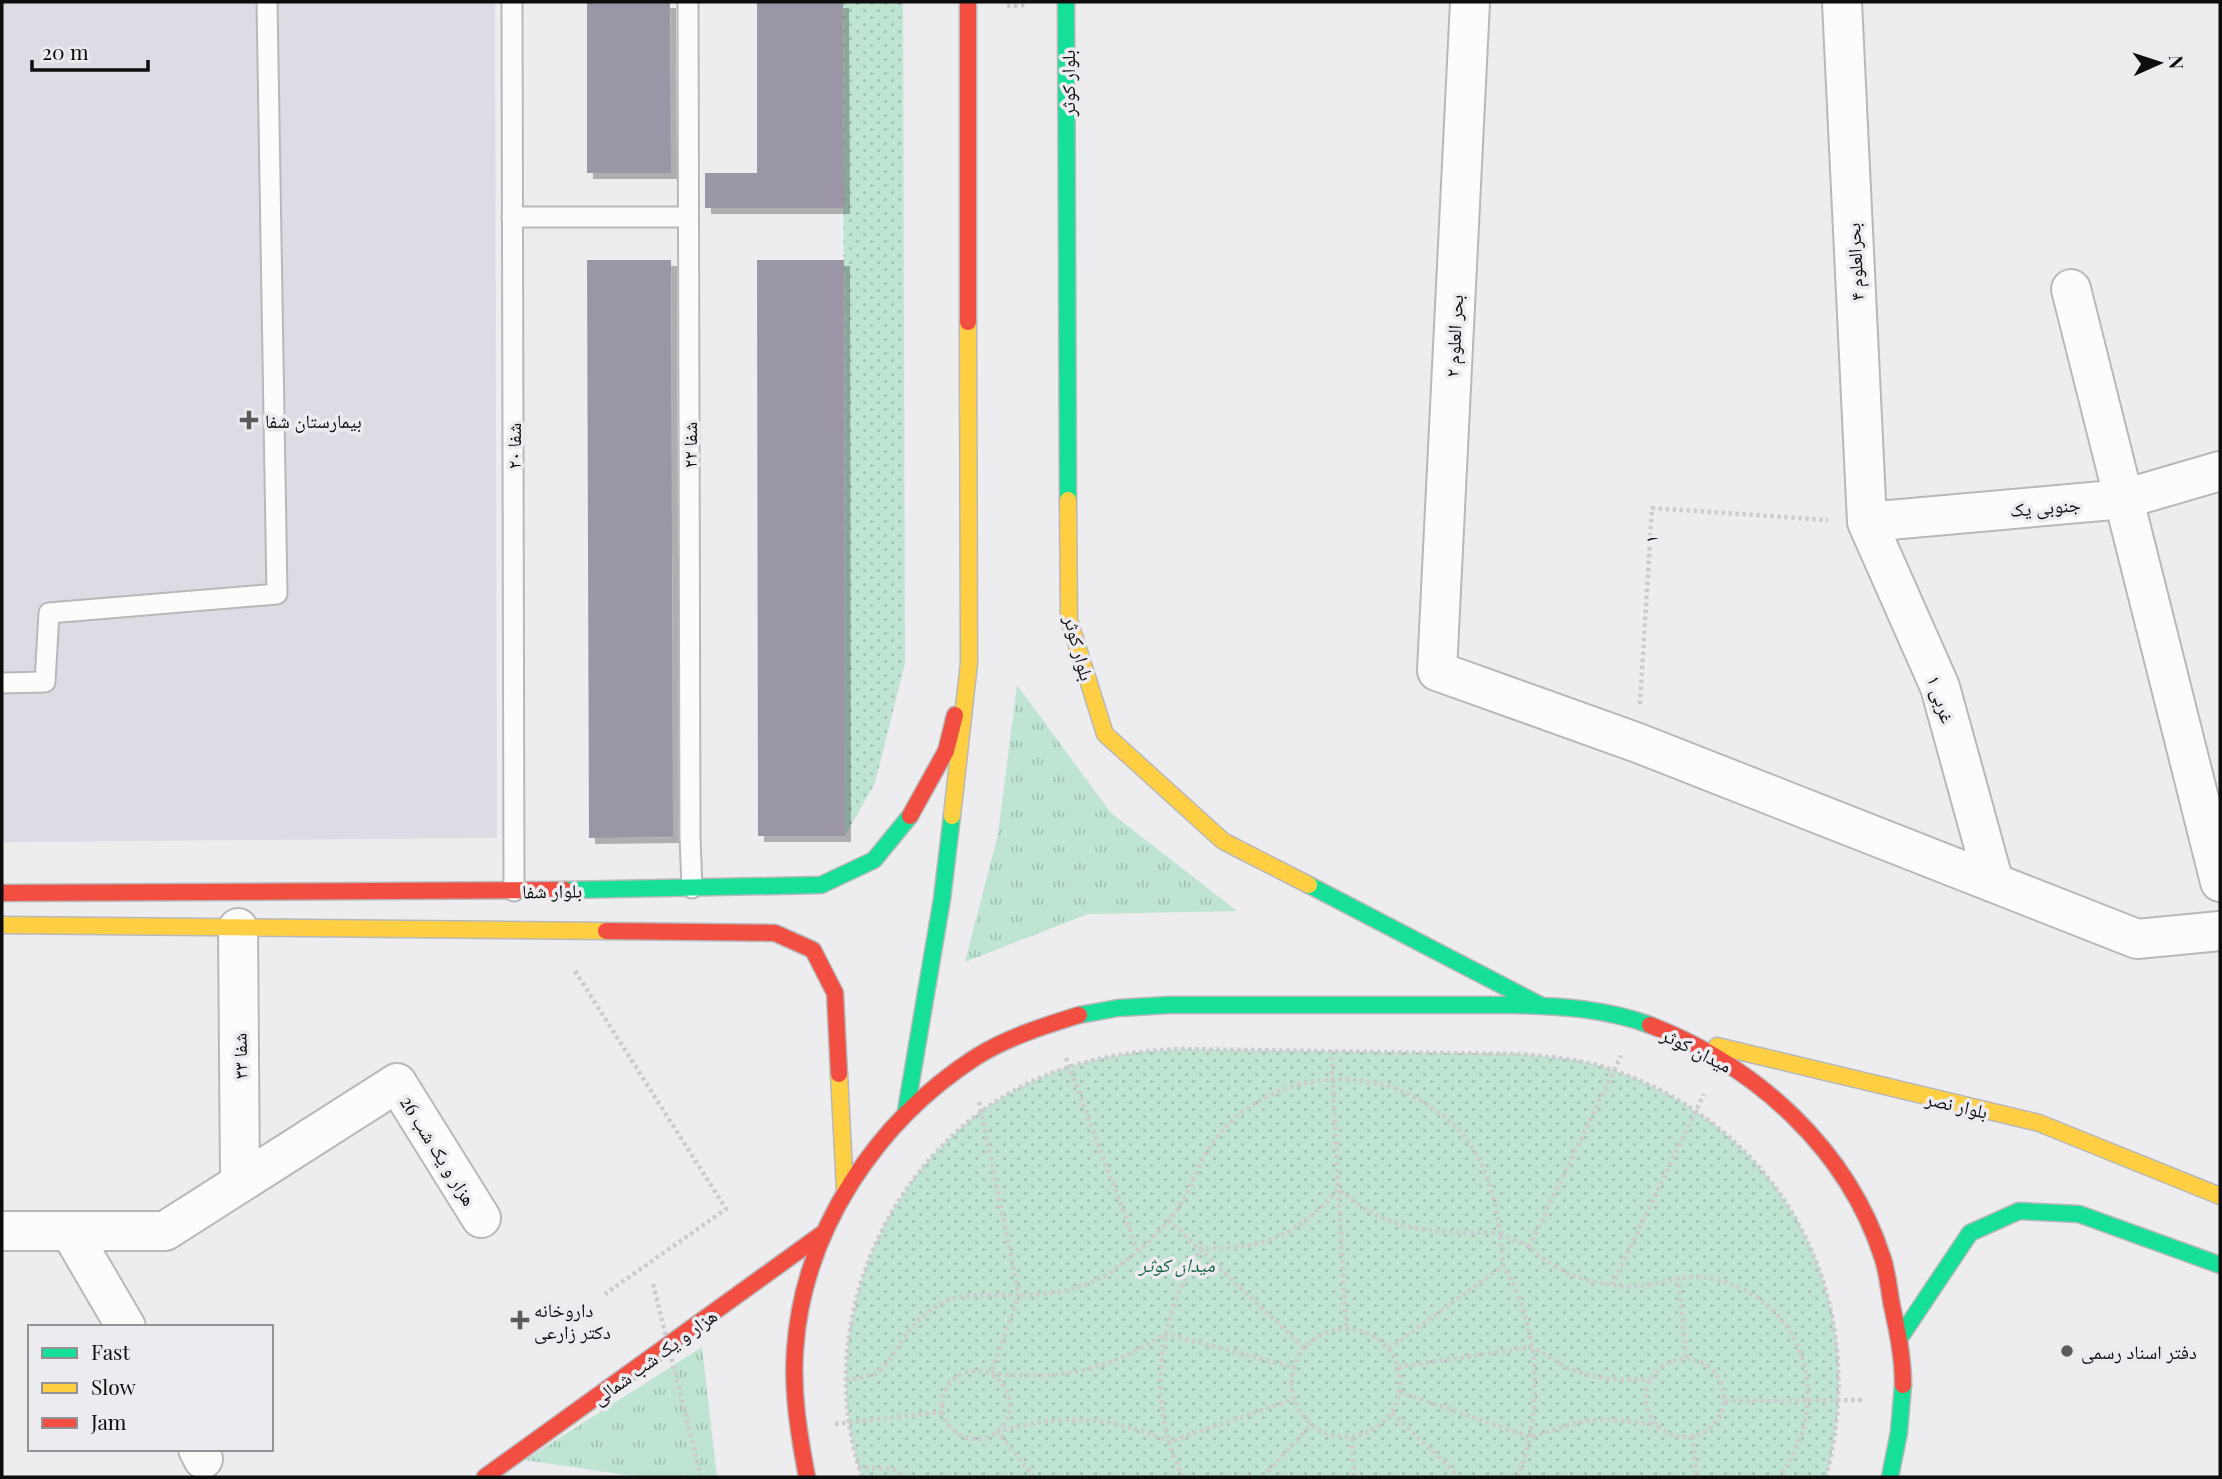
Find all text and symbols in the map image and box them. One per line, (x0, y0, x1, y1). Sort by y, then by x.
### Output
scale bar (32, 28, 147, 72)
north arrow (2124, 28, 2194, 98)
text: 20 m (42, 37, 89, 65)
street label: بلوار کوثر (1054, 50, 1080, 117)
text: N (2164, 55, 2190, 70)
street label: بحرالعلوم ۴ (1839, 222, 1871, 302)
street label: بحر العلوم ۲ (1438, 294, 1470, 378)
place label: بیمارستان شفا (265, 407, 362, 433)
marker: بیمارستان شفا (239, 410, 259, 430)
street label: شفا ۲۲ (676, 422, 702, 468)
street label: شفا ۲۰ (500, 423, 526, 469)
street label: جنوبی یک (2009, 490, 2081, 522)
street label: ۱ (1637, 534, 1663, 544)
street label: بلوار کوثر (1059, 612, 1101, 683)
street label: غربی ۱ (1922, 672, 1962, 727)
street label: بلوار شفا (522, 876, 582, 904)
street label: میدان کوثر (1656, 1020, 1737, 1078)
street label: شفا ۳۳ (226, 1033, 252, 1079)
street label: بلوار نصر (1922, 1084, 1991, 1124)
street label: هزار و یک شب 26 (395, 1090, 483, 1210)
park label: میدان کوثر (1137, 1251, 1215, 1277)
place label: داروخانه دکتر زارعی (534, 1296, 611, 1344)
street label: هزار و یک شب شمالی (586, 1302, 722, 1410)
marker: داروخانه دکتر زارعی (512, 1312, 528, 1328)
legend (28, 1325, 273, 1451)
text: Fast (91, 1337, 130, 1365)
place label: دفتر اسناد رسمی (2081, 1338, 2197, 1364)
marker: دفتر اسناد رسمی (2059, 1343, 2075, 1359)
text: Slow (91, 1372, 136, 1400)
text: Jam (90, 1407, 127, 1435)

